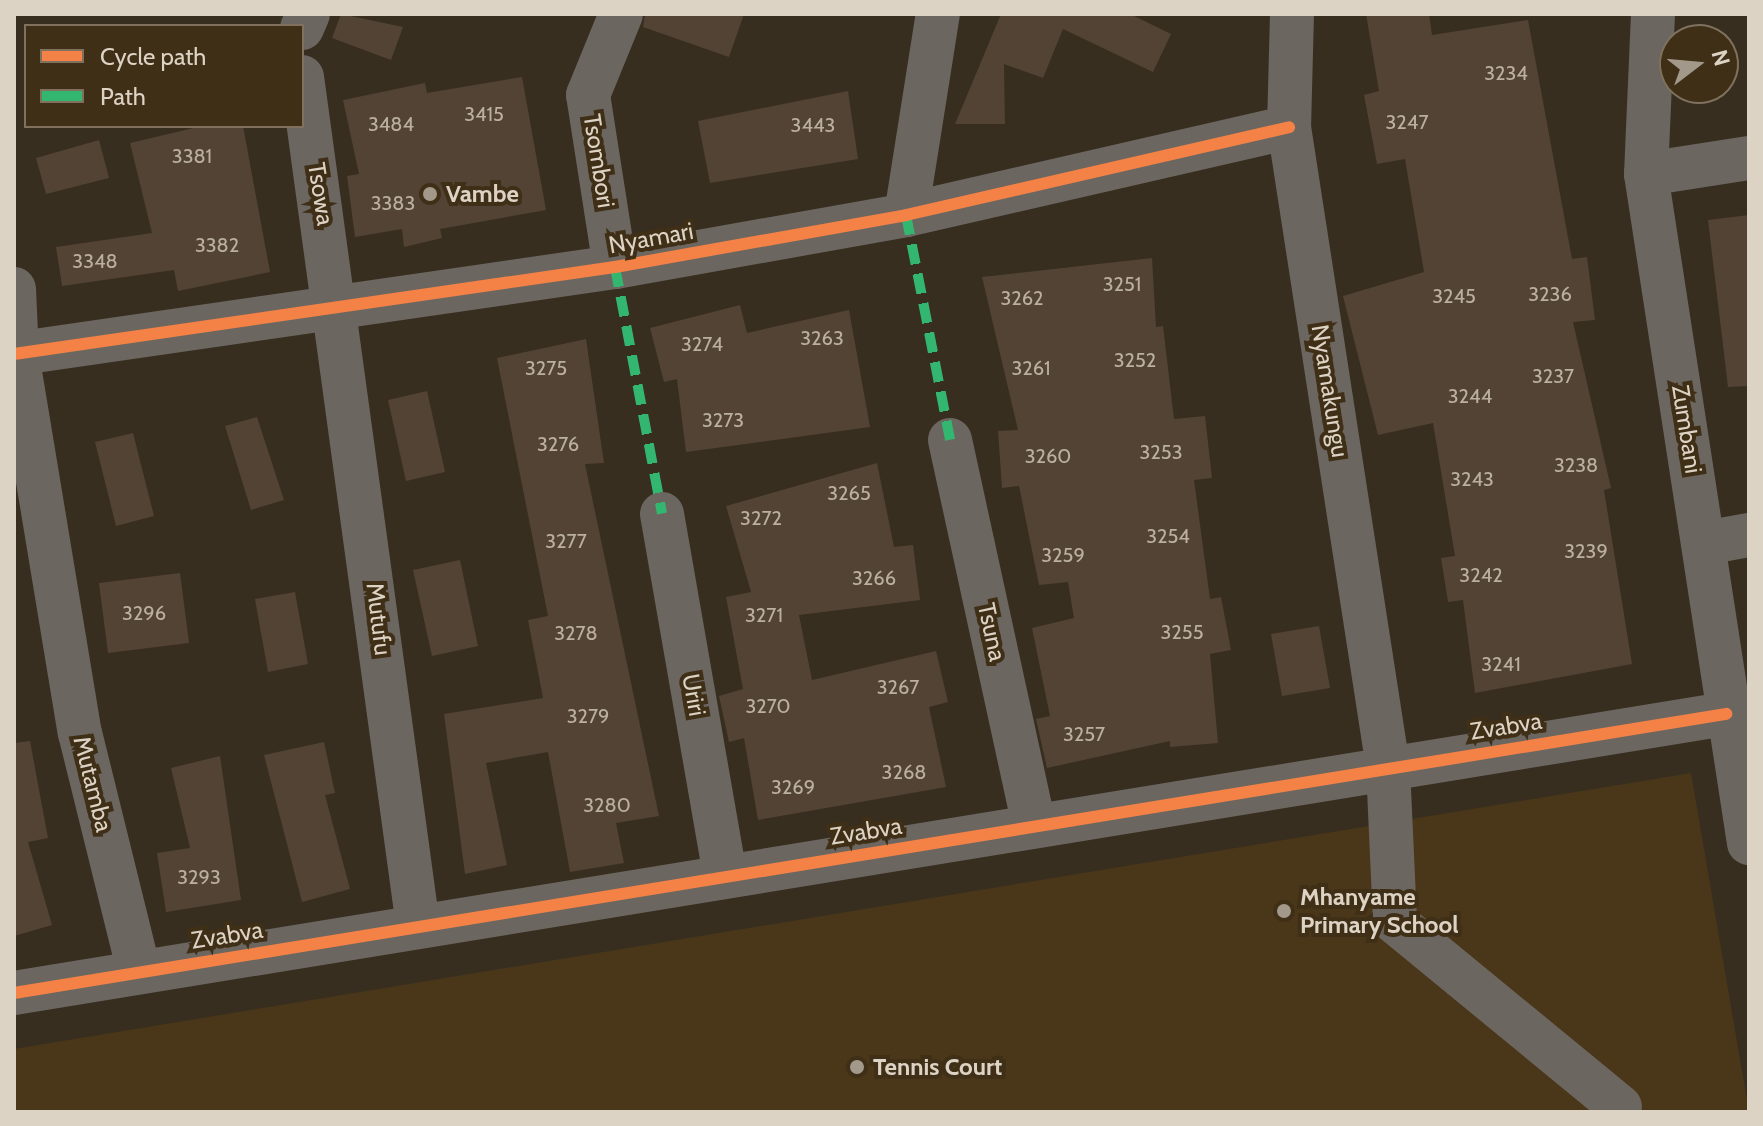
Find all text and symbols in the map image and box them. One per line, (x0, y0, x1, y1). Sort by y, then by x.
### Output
legend (24, 24, 304, 128)
north arrow (1659, 24, 1739, 104)
text: Cycle path (100, 42, 206, 71)
text: N (1706, 47, 1736, 69)
house number: 3234 (1484, 61, 1528, 85)
text: Path (100, 82, 146, 111)
house number: 3415 (464, 102, 504, 126)
house number: 3247 (1386, 110, 1428, 134)
house number: 3484 (368, 112, 414, 136)
street label: Tsombori (577, 112, 621, 210)
house number: 3443 (791, 113, 835, 137)
house number: 3381 (172, 144, 212, 168)
street label: Tsowa (302, 161, 340, 227)
place label: Vambe (446, 180, 519, 208)
marker: Vambe (421, 185, 439, 203)
house number: 3383 (371, 191, 415, 215)
street label: Nyamari (606, 216, 696, 260)
house number: 3382 (195, 233, 239, 257)
house number: 3348 (72, 249, 118, 273)
house number: 3251 (1103, 272, 1141, 296)
house number: 3236 (1528, 282, 1572, 306)
house number: 3245 (1432, 284, 1476, 308)
house number: 3262 (1000, 286, 1044, 310)
street label: Nyamakungu (1305, 323, 1355, 459)
house number: 3263 (800, 326, 844, 350)
house number: 3274 (681, 332, 723, 356)
house number: 3252 (1114, 348, 1156, 372)
house number: 3275 (525, 356, 567, 380)
house number: 3261 (1011, 356, 1051, 380)
house number: 3237 (1532, 364, 1574, 388)
street label: Zumbani (1666, 383, 1708, 475)
house number: 3244 (1448, 384, 1492, 408)
house number: 3273 (702, 408, 744, 432)
house number: 3276 (537, 432, 579, 456)
house number: 3253 (1140, 440, 1182, 464)
house number: 3260 (1025, 444, 1071, 468)
house number: 3238 (1554, 453, 1598, 477)
house number: 3243 (1450, 467, 1494, 491)
house number: 3265 (827, 481, 871, 505)
house number: 3272 (740, 506, 782, 530)
house number: 3254 (1146, 524, 1190, 548)
house number: 3277 (545, 529, 587, 553)
house number: 3239 (1564, 539, 1608, 563)
house number: 3259 (1041, 543, 1085, 567)
house number: 3242 (1459, 563, 1503, 587)
house number: 3266 (852, 566, 896, 590)
street label: Mutufu (360, 581, 398, 657)
street label: Tsuna (972, 600, 1012, 664)
house number: 3296 (122, 601, 166, 625)
house number: 3271 (745, 603, 783, 627)
house number: 3255 (1161, 620, 1203, 644)
house number: 3278 (554, 621, 598, 645)
house number: 3241 (1481, 652, 1521, 676)
street label: Uriri (676, 672, 712, 718)
house number: 3267 (877, 675, 919, 699)
house number: 3270 (745, 694, 791, 718)
house number: 3279 (567, 704, 609, 728)
street label: Zvabva (1468, 706, 1544, 746)
house number: 3257 (1063, 722, 1105, 746)
street label: Mutamba (67, 733, 119, 835)
house number: 3268 (882, 760, 926, 784)
house number: 3269 (771, 775, 815, 799)
house number: 3280 (583, 793, 631, 817)
street label: Zvabva (828, 811, 904, 851)
house number: 3293 (177, 865, 221, 889)
place label: Mhanyame Primary School (1300, 883, 1459, 939)
marker: Mhanyame Primary School (1275, 902, 1293, 920)
street label: Zvabva (189, 915, 265, 955)
place label: Tennis Court (873, 1053, 1002, 1081)
marker: Tennis Court (848, 1058, 866, 1076)

